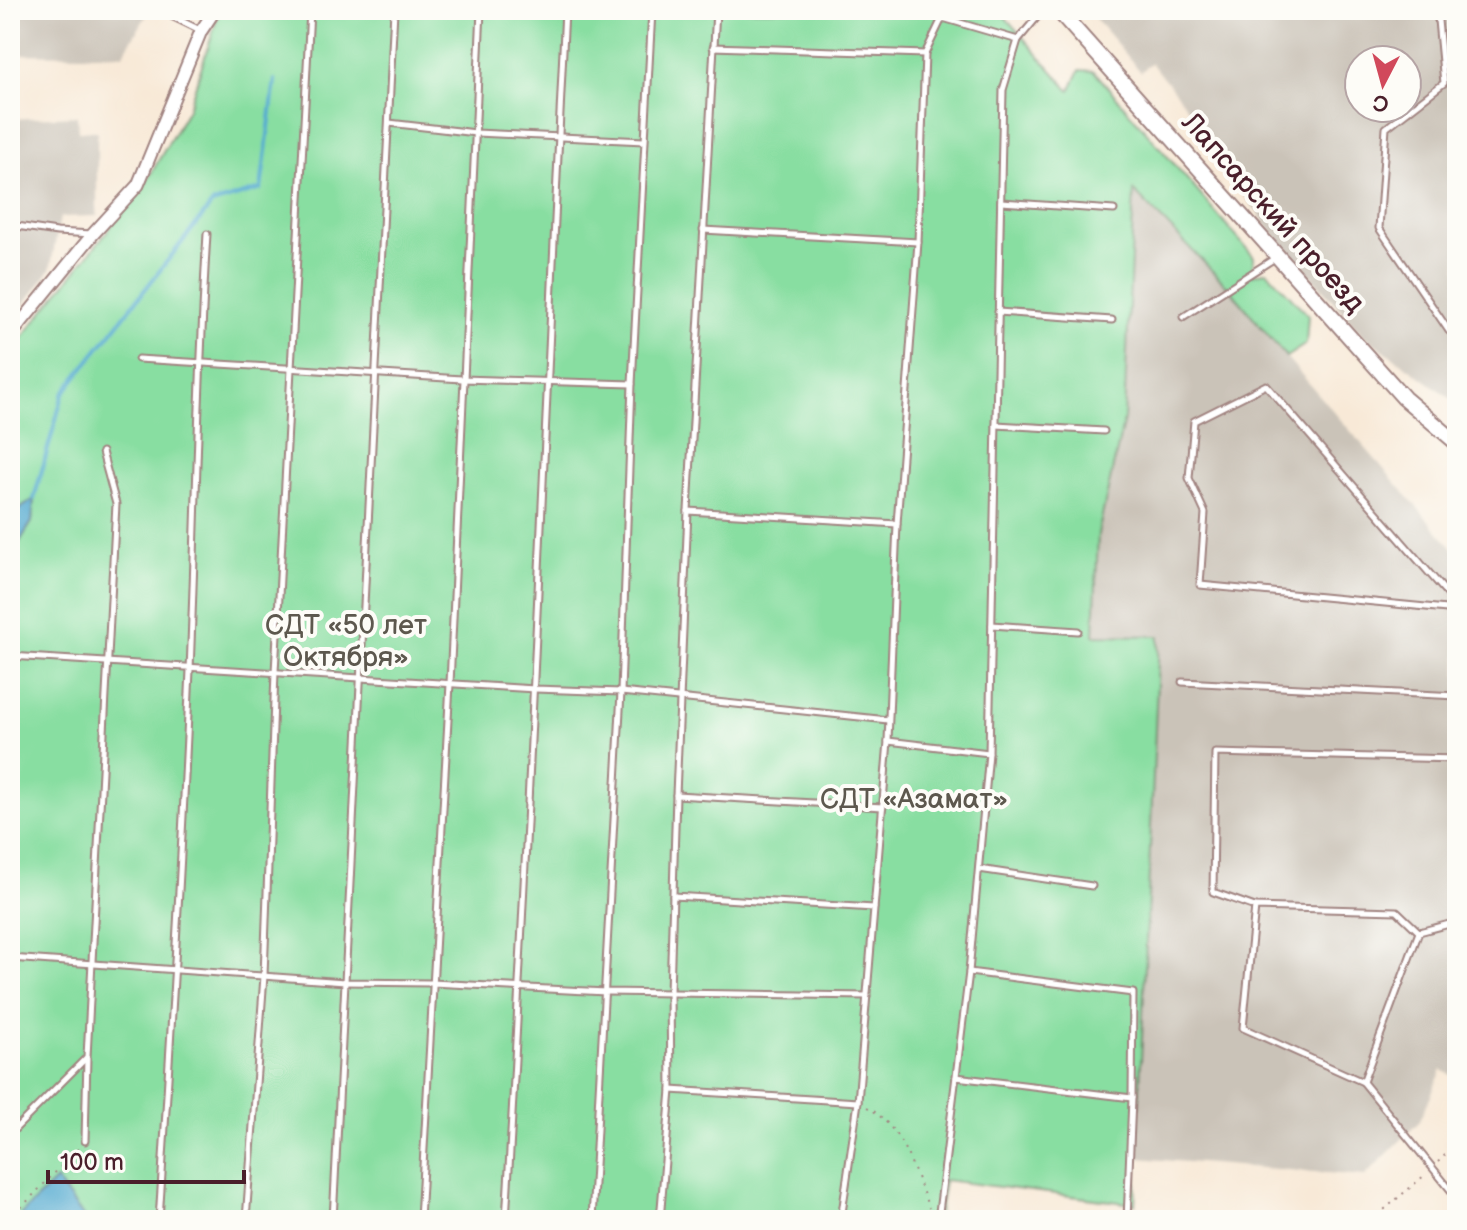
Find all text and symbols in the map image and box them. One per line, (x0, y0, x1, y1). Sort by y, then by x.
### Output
north arrow (1343, 44, 1423, 124)
text: С (1372, 88, 1390, 117)
street label: Лапсарский проезд (1174, 106, 1371, 320)
park label: СДТ «50 лет Октября» (265, 609, 427, 674)
park label: СДТ «Азамат» (820, 783, 1008, 816)
scale bar (48, 1134, 244, 1184)
text: 100 m (60, 1148, 124, 1177)

